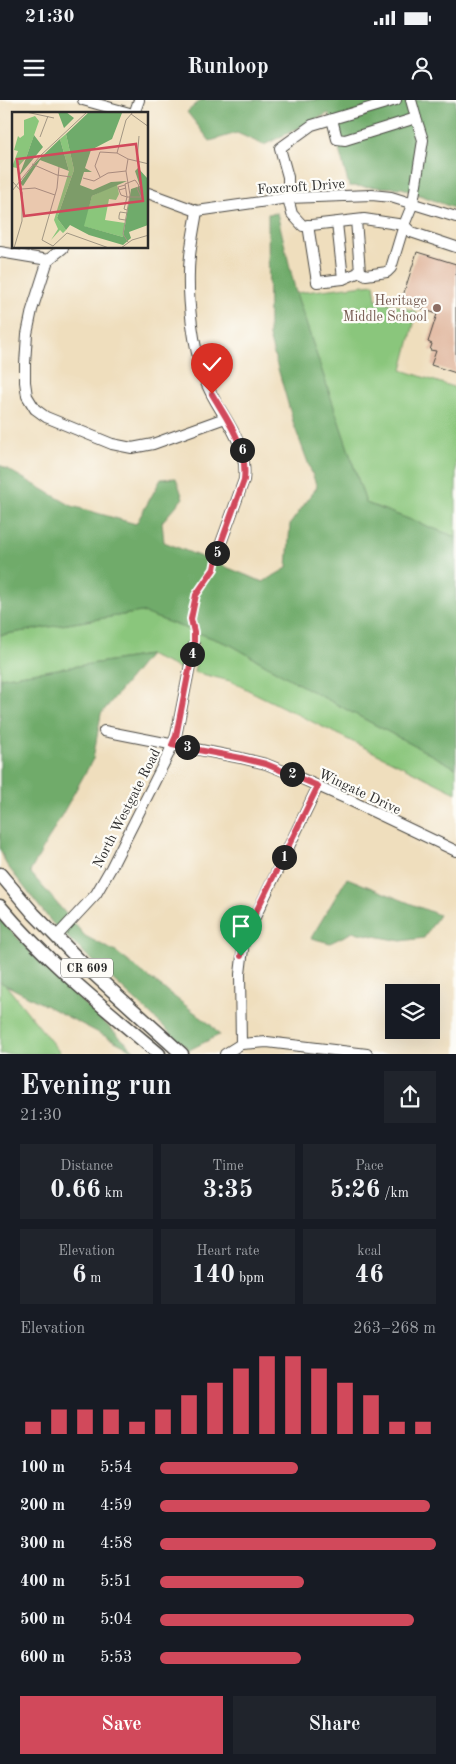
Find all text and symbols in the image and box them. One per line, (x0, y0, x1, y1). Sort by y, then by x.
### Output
text: 21:30 (25, 8, 74, 27)
icon: menu (20, 54, 48, 82)
icon: person (408, 54, 436, 82)
text: Runloop (187, 56, 269, 78)
inset map (12, 112, 149, 249)
street label: Foxcroft Drive (257, 177, 345, 197)
place label: Heritage Middle School (343, 294, 427, 324)
marker: Heritage Middle School (431, 302, 443, 314)
pin (191, 343, 233, 394)
icon: check (198, 350, 226, 378)
pin: 6 (230, 438, 254, 462)
text: 6 (238, 443, 247, 457)
pin: 5 (204, 540, 230, 566)
text: 5 (213, 546, 222, 560)
pin: 4 (180, 642, 204, 666)
text: 4 (188, 647, 197, 661)
pin: 3 (174, 734, 200, 760)
text: 3 (183, 740, 192, 754)
street label: North Westgate Road (91, 747, 163, 870)
pin: 2 (280, 762, 304, 786)
text: 2 (288, 767, 297, 781)
street label: Wingate Drive (316, 767, 403, 817)
pin: 1 (272, 844, 296, 870)
text: 1 (280, 850, 289, 864)
pin (220, 905, 262, 956)
icon: arrive (227, 912, 255, 940)
road number: CR 609 (61, 958, 113, 978)
map controls (385, 984, 440, 1039)
button: layers (385, 984, 440, 1039)
button: share (384, 1071, 436, 1123)
text: Evening run (20, 1073, 172, 1101)
text: 21:30 (20, 1108, 62, 1124)
text: Distance (60, 1159, 113, 1173)
text: Time (212, 1159, 244, 1173)
text: Pace (355, 1159, 384, 1173)
text: 0.66 (50, 1178, 101, 1203)
text: 3:35 (203, 1178, 253, 1203)
text: 5:26 (330, 1178, 380, 1203)
text: km (101, 1186, 123, 1200)
text: /km (380, 1186, 409, 1200)
text: Elevation (58, 1244, 115, 1258)
text: Heart rate (197, 1244, 259, 1258)
text: kcal (357, 1244, 381, 1258)
text: 6 (72, 1263, 86, 1288)
text: 140 (192, 1263, 235, 1288)
text: 46 (355, 1263, 384, 1288)
text: m (86, 1271, 101, 1285)
text: bpm (235, 1271, 264, 1285)
text: Elevation (20, 1321, 85, 1337)
text: 263–268 m (353, 1321, 436, 1337)
text: 100 m (20, 1460, 65, 1476)
text: 5:54 (100, 1460, 132, 1476)
text: 200 m (20, 1498, 65, 1514)
text: 4:59 (100, 1498, 132, 1514)
text: 300 m (20, 1536, 65, 1552)
text: 4:58 (100, 1536, 132, 1552)
text: 400 m (20, 1574, 65, 1590)
text: 5:51 (100, 1574, 132, 1590)
text: 500 m (20, 1612, 65, 1628)
text: 5:04 (100, 1612, 132, 1628)
text: 600 m (20, 1650, 65, 1666)
text: 5:53 (100, 1650, 132, 1666)
button: Save (20, 1696, 223, 1754)
button: Share (233, 1696, 436, 1754)

